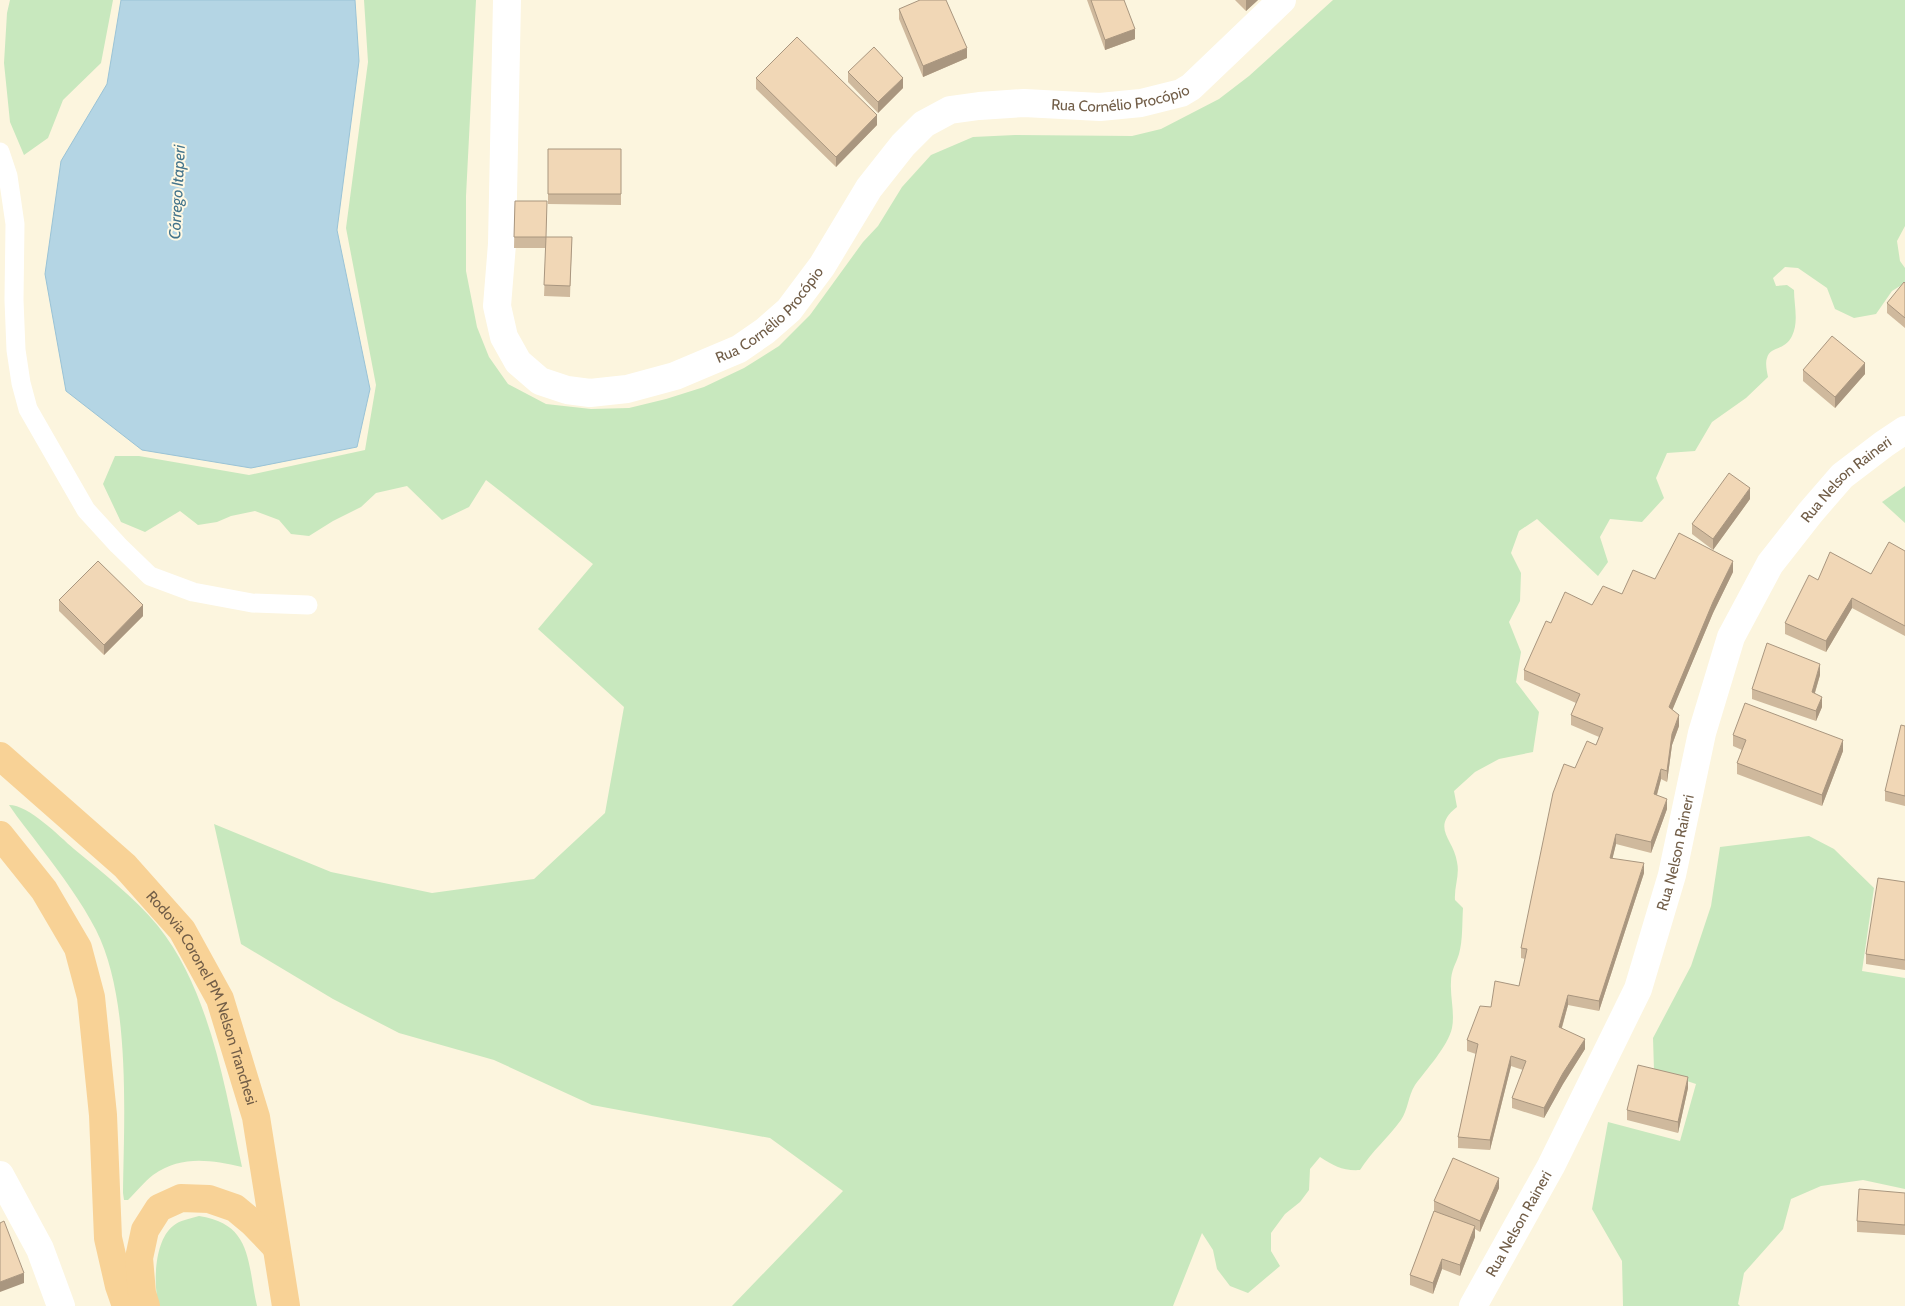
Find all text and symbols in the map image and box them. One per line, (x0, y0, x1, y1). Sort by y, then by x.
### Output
street label: Rua Cornélio Procópio (1051, 81, 1193, 116)
water label: Córrego Itaperi (165, 144, 189, 240)
street label: Rua Cornélio Procópio (713, 263, 827, 367)
street label: Rua Nelson Raineri (1797, 433, 1895, 526)
street label: Rua Nelson Raineri (1653, 793, 1698, 913)
street label: Rodovia Coronel PM Nelson Tranchesi (142, 887, 261, 1107)
street label: Rua Nelson Raineri (1482, 1168, 1555, 1280)

